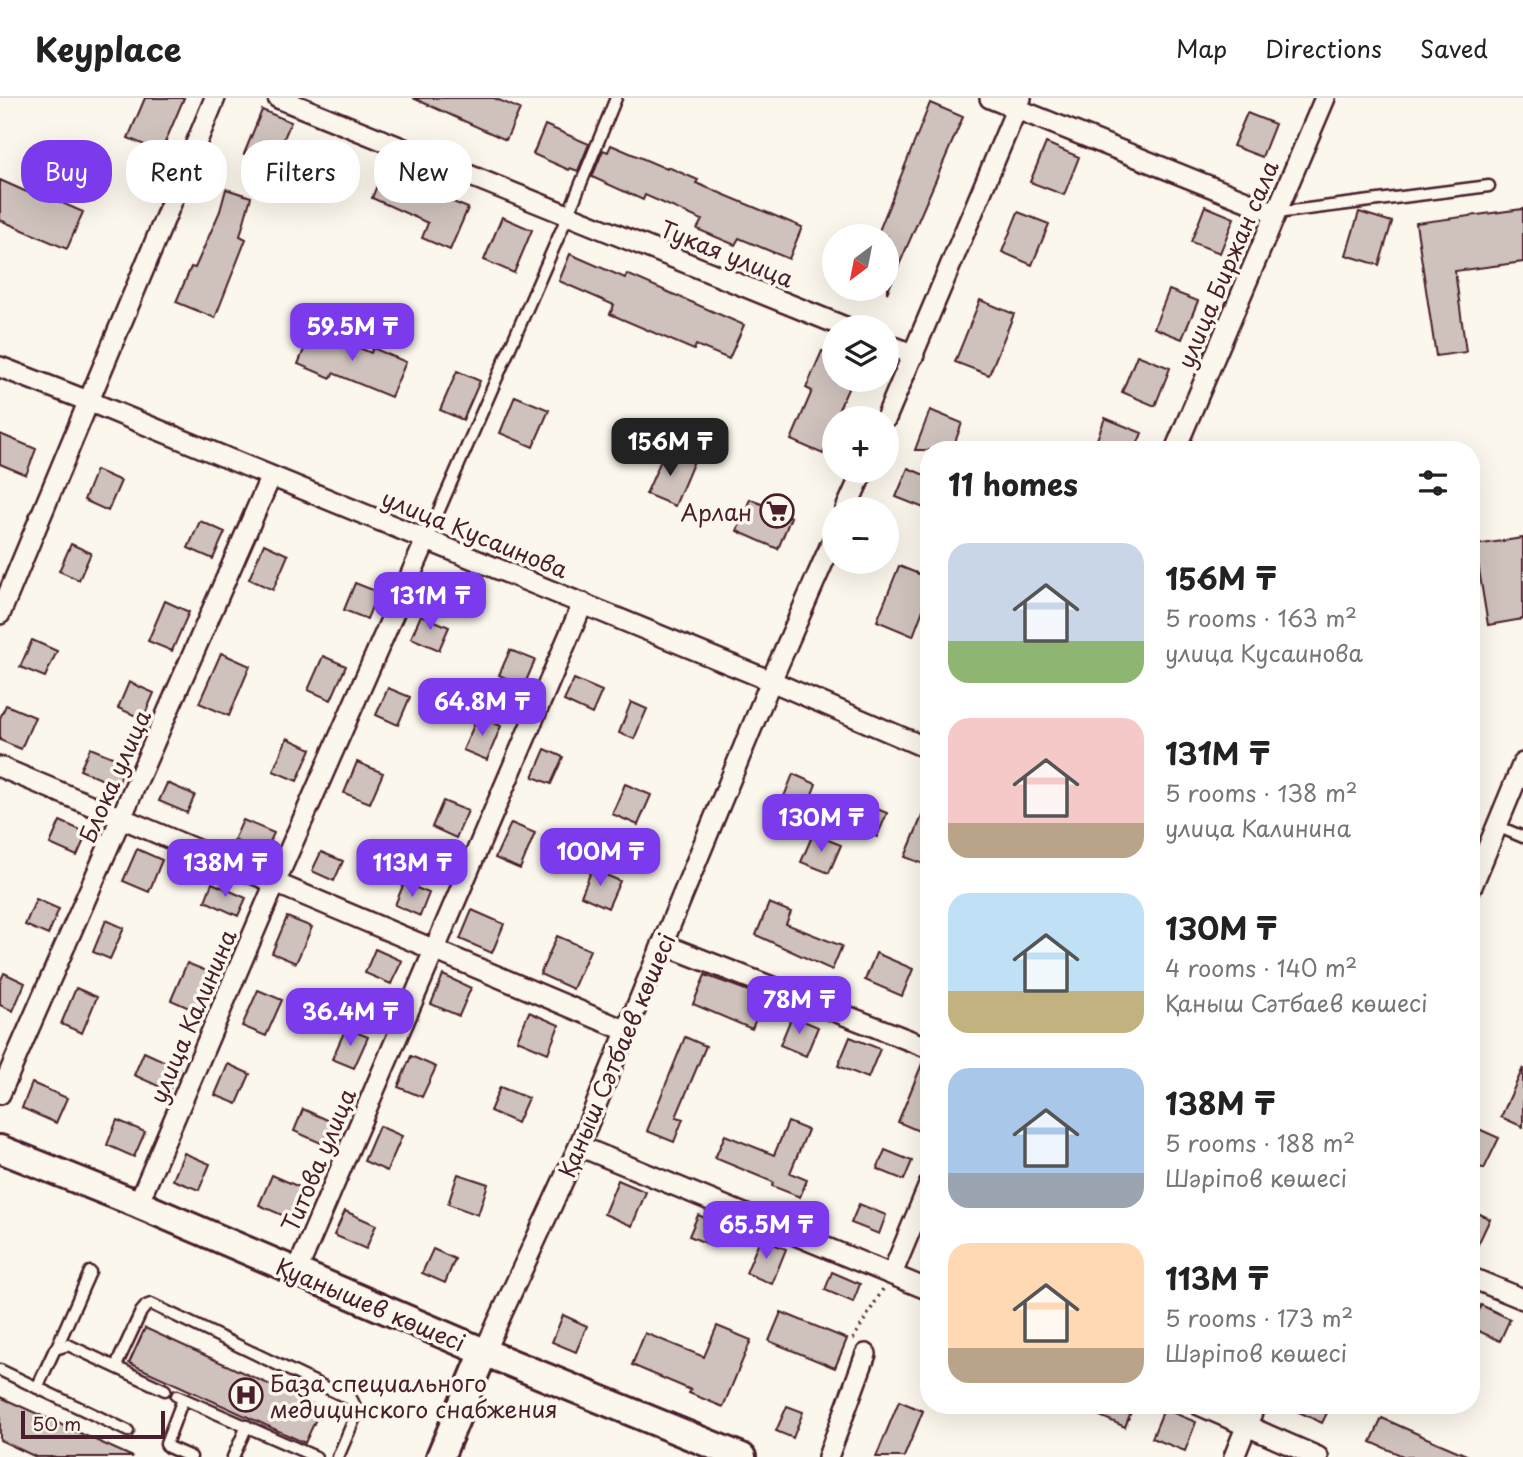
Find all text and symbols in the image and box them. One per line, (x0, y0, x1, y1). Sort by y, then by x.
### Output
text: Keyplace (35, 23, 182, 73)
text: Map (1176, 30, 1227, 66)
text: Directions (1265, 30, 1382, 66)
text: Saved (1420, 30, 1488, 66)
chip: Buy (21, 140, 112, 203)
chip: Rent (126, 140, 227, 203)
chip: Filters (241, 140, 360, 203)
chip: New (374, 140, 472, 203)
street label: улица Биржан сала (1167, 154, 1287, 373)
street label: Тукая улица (655, 210, 799, 296)
north arrow (822, 224, 900, 301)
map controls (822, 224, 899, 574)
pin: 59.5M ₸ (287, 303, 417, 363)
text: 59.5M ₸ (306, 308, 398, 343)
button: layers (822, 315, 899, 392)
button: + (822, 406, 899, 483)
pin: 156M ₸ (613, 418, 727, 478)
text: 156M ₸ (627, 423, 713, 458)
text: 11 homes (948, 461, 1078, 506)
icon: filters (1414, 464, 1452, 502)
street label: улица Кусаинова (377, 480, 574, 587)
supermarket icon: Арлан (758, 492, 796, 530)
place label: Арлан (680, 494, 752, 529)
button: − (822, 497, 899, 574)
text: 156M ₸ (1165, 555, 1276, 600)
icon: home (1004, 571, 1088, 655)
pin: 131M ₸ (373, 573, 487, 632)
text: 131M ₸ (390, 577, 470, 612)
text: 5 rooms · 163 m² (1165, 600, 1357, 635)
text: улица Кусаинова (1165, 635, 1363, 670)
pin: 64.8M ₸ (417, 678, 547, 738)
text: 64.8M ₸ (434, 683, 530, 718)
street label: Блока улица (69, 703, 159, 848)
text: 131M ₸ (1165, 730, 1270, 775)
icon: home (1004, 746, 1088, 830)
text: 5 rooms · 138 m² (1165, 775, 1358, 810)
pin: 130M ₸ (764, 794, 878, 854)
text: 130M ₸ (778, 799, 864, 834)
text: улица Калинина (1165, 810, 1351, 845)
pin: 100M ₸ (543, 828, 657, 888)
text: 100M ₸ (556, 833, 644, 868)
pin: 138M ₸ (168, 840, 282, 899)
pin: 113M ₸ (355, 840, 469, 899)
text: 138M ₸ (183, 844, 267, 879)
text: 113M ₸ (372, 844, 452, 879)
text: 130M ₸ (1165, 905, 1276, 950)
icon: home (1004, 921, 1088, 1005)
street label: улица Калинина (140, 923, 245, 1108)
street label: Қаныш Сәтбаев көшесі (549, 927, 683, 1183)
text: 4 rooms · 140 m² (1165, 950, 1357, 985)
pin: 78M ₸ (750, 976, 848, 1036)
text: 78M ₸ (763, 981, 835, 1016)
text: Қаныш Сәтбаев көшесі (1165, 985, 1428, 1020)
pin: 36.4M ₸ (285, 988, 415, 1048)
text: 36.4M ₸ (302, 993, 398, 1028)
text: 138M ₸ (1165, 1080, 1275, 1125)
street label: Титова улица (272, 1082, 364, 1237)
icon: home (1004, 1096, 1088, 1180)
text: 5 rooms · 188 m² (1165, 1125, 1355, 1160)
text: Шәріпов көшесі (1165, 1160, 1347, 1195)
pin: 65.5M ₸ (701, 1202, 831, 1261)
text: 65.5M ₸ (719, 1206, 813, 1241)
street label: Қуанышев көшесі (271, 1248, 471, 1360)
text: 113M ₸ (1165, 1255, 1268, 1300)
icon: home (1004, 1271, 1088, 1355)
text: 5 rooms · 173 m² (1165, 1300, 1353, 1335)
text: Шәріпов көшесі (1165, 1335, 1347, 1370)
place label: База специального медицинского снабжения (270, 1365, 558, 1426)
hospital icon: База специального медицинского снабжения (227, 1376, 265, 1414)
scale bar (21, 1408, 164, 1440)
text: 50 m (32, 1409, 81, 1437)

